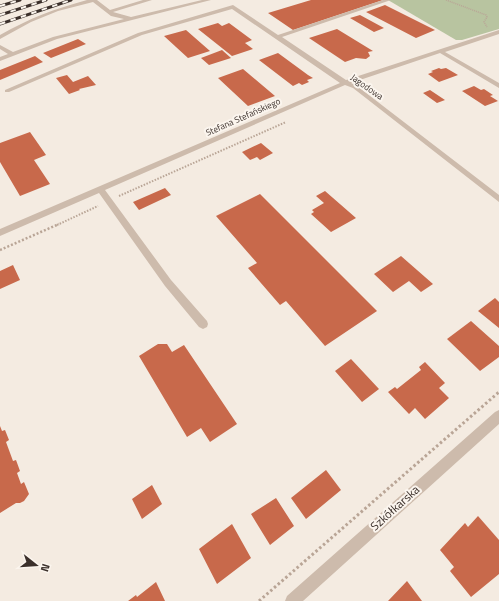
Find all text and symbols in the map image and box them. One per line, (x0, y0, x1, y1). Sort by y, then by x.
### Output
street label: Jagodowa (348, 71, 387, 103)
street label: Stefana Stefańskiego (203, 94, 282, 139)
street label: Szkółkarska (366, 480, 424, 535)
north arrow (16, 545, 56, 585)
text: N (37, 562, 54, 574)

